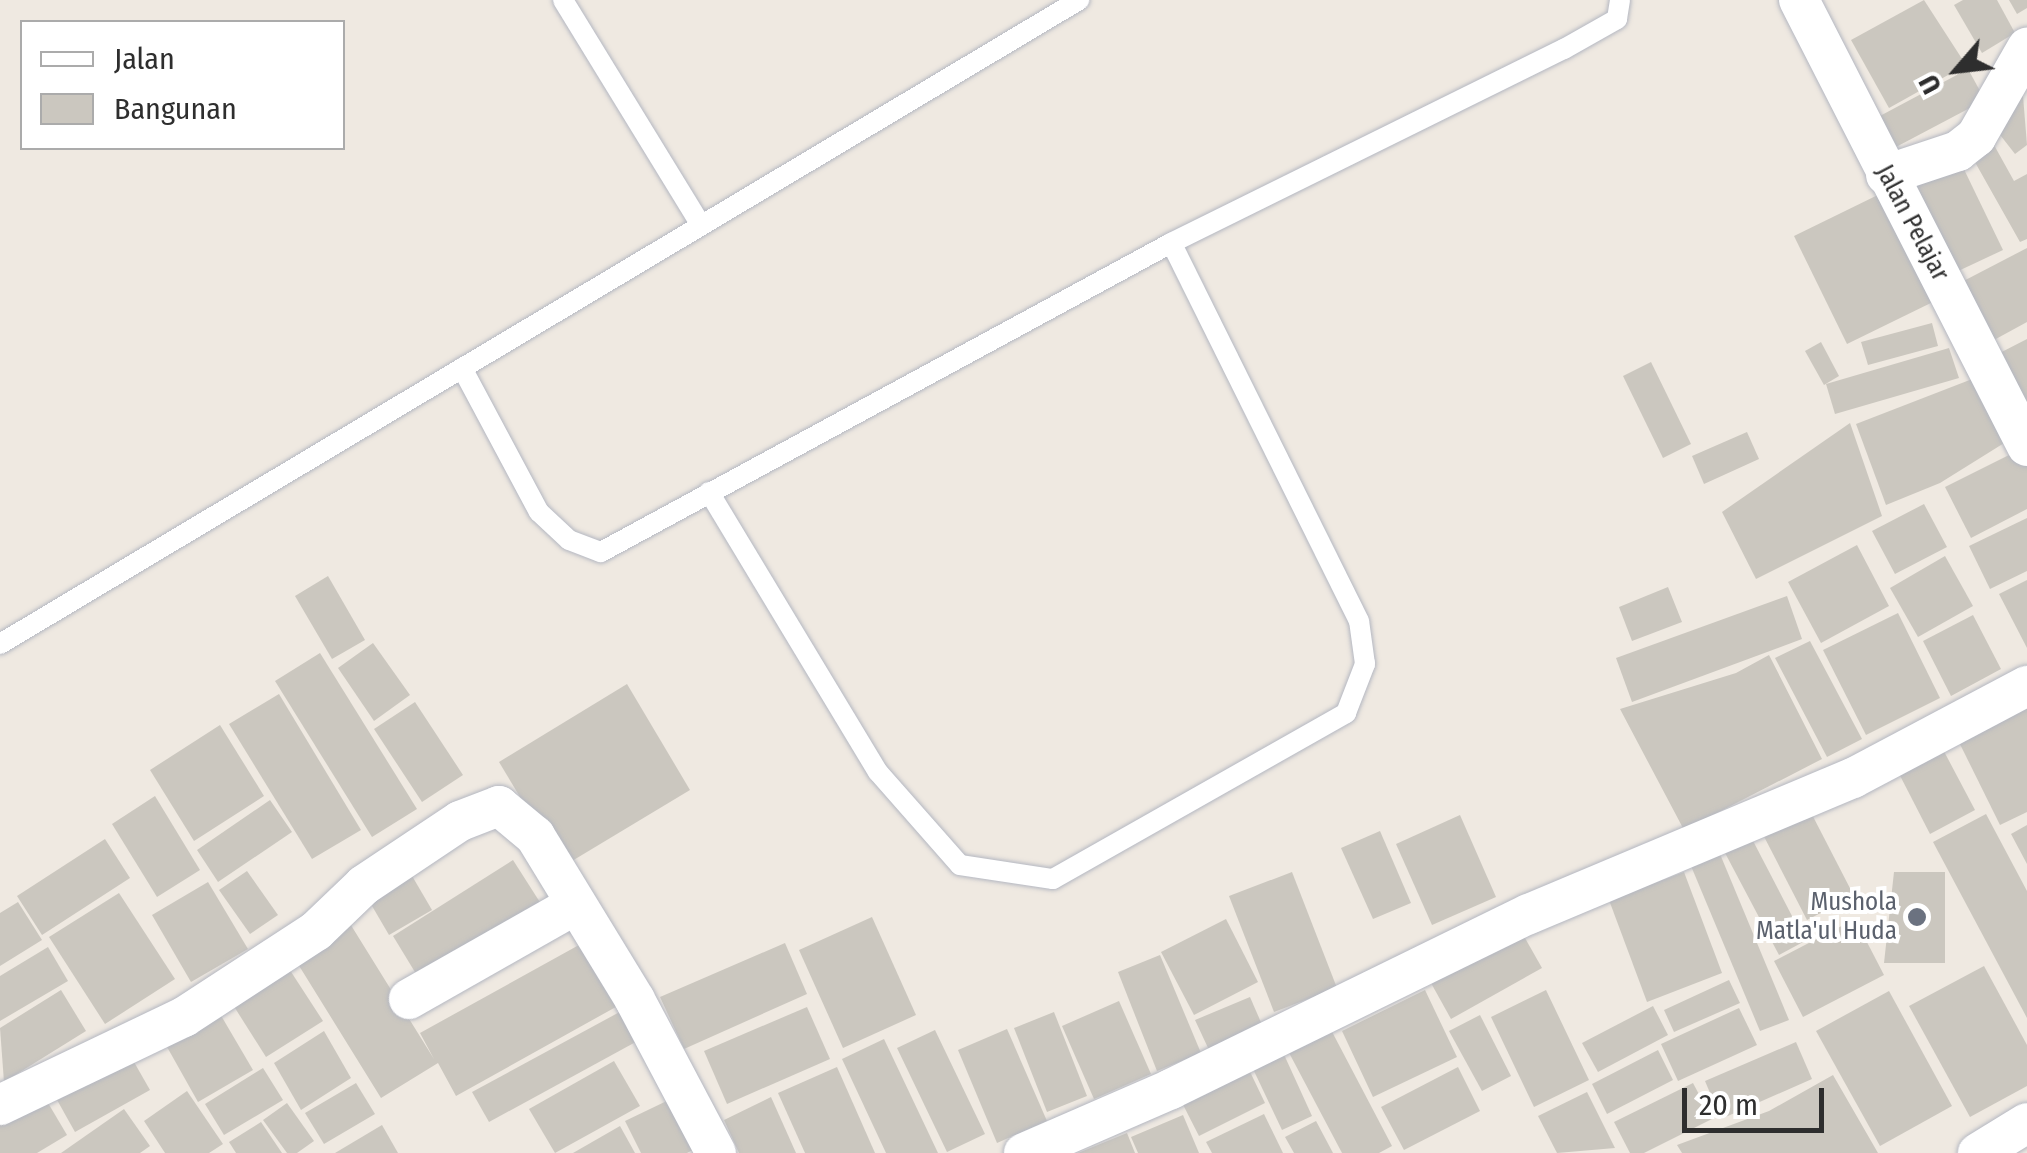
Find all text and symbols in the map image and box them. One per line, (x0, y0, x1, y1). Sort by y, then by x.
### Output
legend (20, 20, 345, 150)
north arrow (1907, 20, 2007, 120)
text: Jalan (114, 41, 175, 77)
text: U (1912, 69, 1948, 99)
text: Bangunan (114, 91, 237, 127)
street label: Jalan Pelajar (1869, 160, 1955, 286)
place label: Mushola Matla'ul Huda (1756, 888, 1897, 947)
marker: Mushola Matla'ul Huda (1906, 906, 1928, 928)
scale bar (1687, 1068, 1830, 1130)
text: 20 m (1699, 1087, 1758, 1123)

